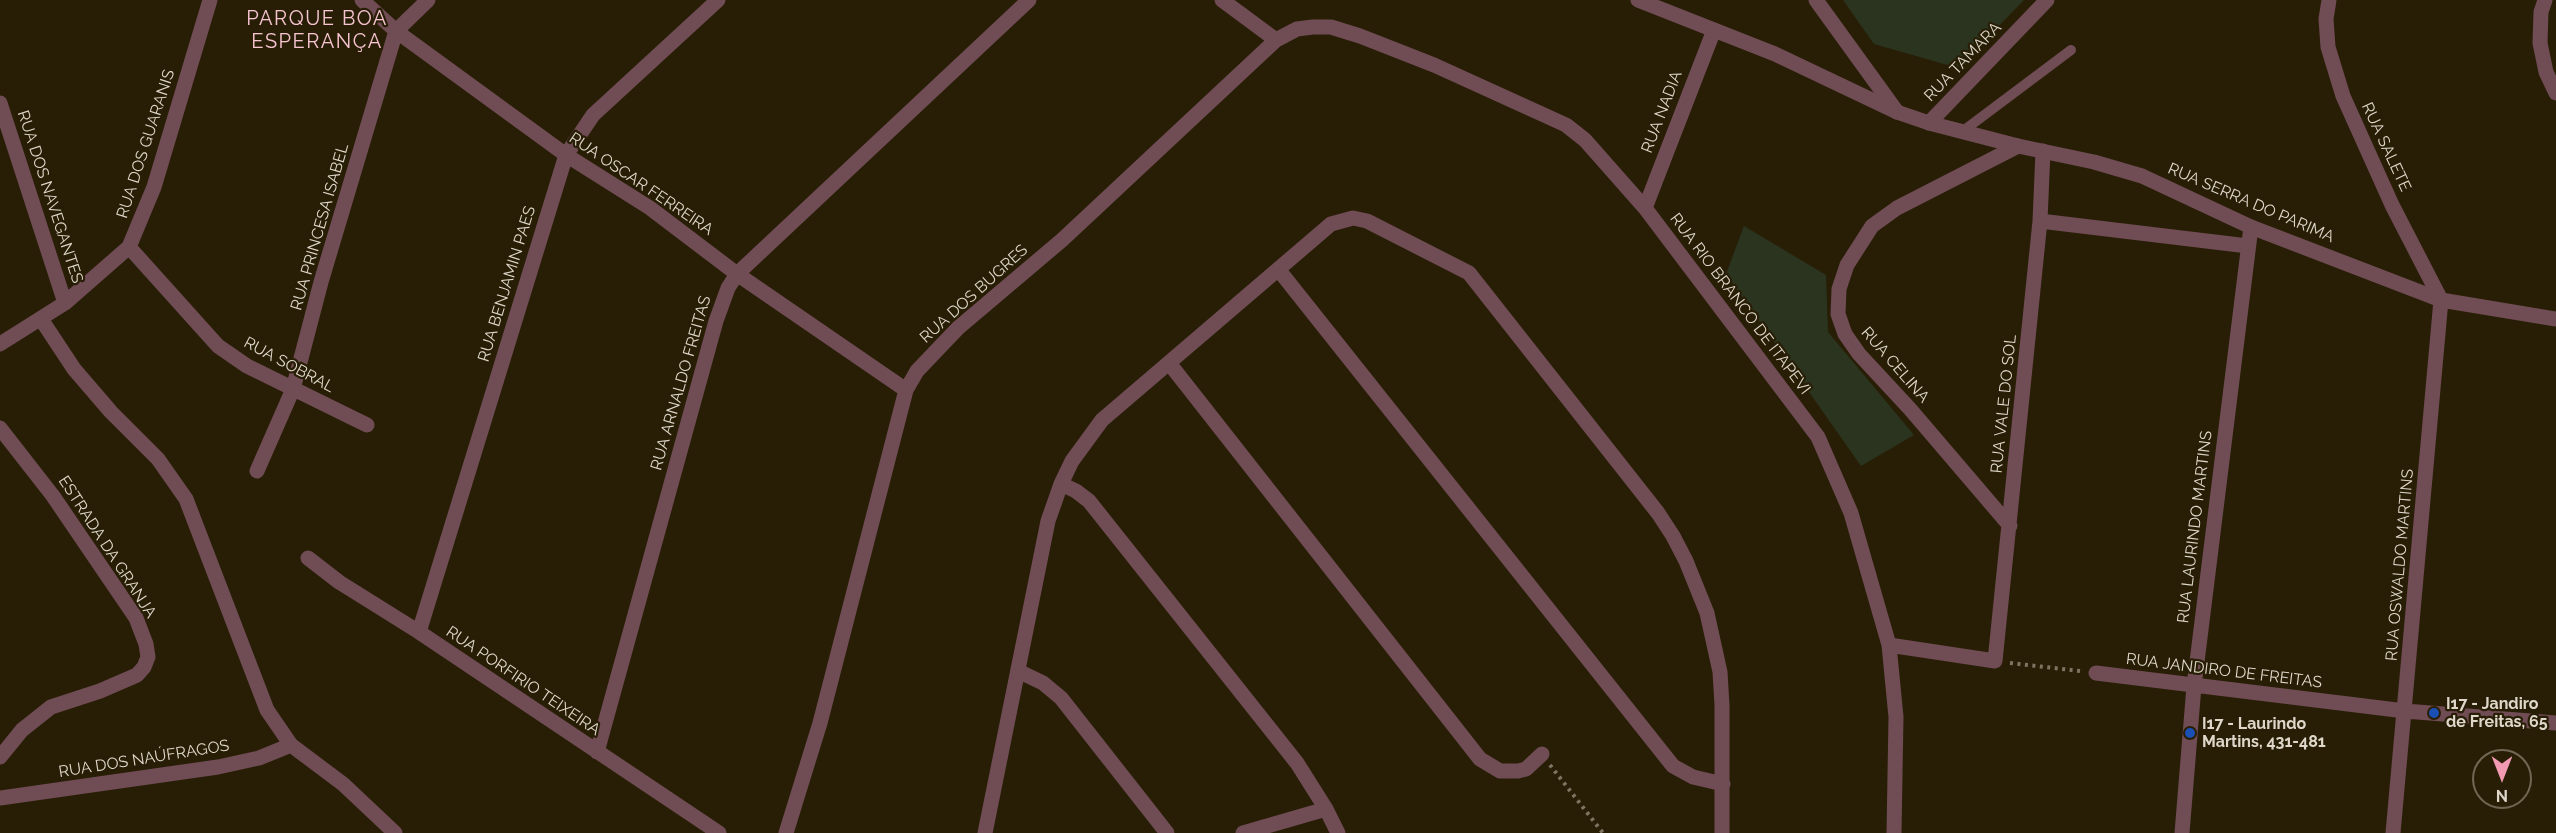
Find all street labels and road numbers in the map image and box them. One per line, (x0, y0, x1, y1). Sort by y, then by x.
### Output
street label: RUA TAMARA (1920, 18, 2006, 106)
street label: RUA DOS GUARANIS (113, 67, 179, 221)
street label: RUA NADIA (1638, 68, 1686, 156)
street label: RUA SALETE (2357, 100, 2415, 194)
street label: RUA DOS NAVEGANTES (13, 108, 87, 286)
street label: RUA OSCAR FERREIRA (565, 129, 717, 239)
street label: RUA PRINCESA ISABEL (287, 141, 353, 313)
street label: RUA SERRA DO PARIMA (2165, 159, 2337, 247)
street label: RUA BENJAMIN PAES (474, 204, 540, 364)
street label: RUA RIO BRANCO DE ITAPEVI (1666, 210, 1814, 398)
street label: RUA DOS BUGRES (916, 241, 1032, 347)
street label: RUA ARNALDO FREITAS (647, 293, 715, 473)
street label: RUA CELINA (1857, 323, 1933, 407)
street label: RUA SOBRAL (240, 333, 338, 397)
street label: RUA VALE DO SOL (1987, 334, 2021, 474)
street label: RUA LAURINDO MARTINS (2174, 430, 2216, 624)
street label: RUA OSWALDO MARTINS (2382, 468, 2418, 662)
street label: ESTRADA DA GRANJA (54, 472, 160, 622)
street label: RUA PORFIRIO TEIXEIRA (442, 622, 604, 740)
street label: RUA JANDIRO DE FREITAS (2125, 649, 2323, 693)
street label: RUA DOS NAÚFRAGOS (57, 736, 231, 782)

